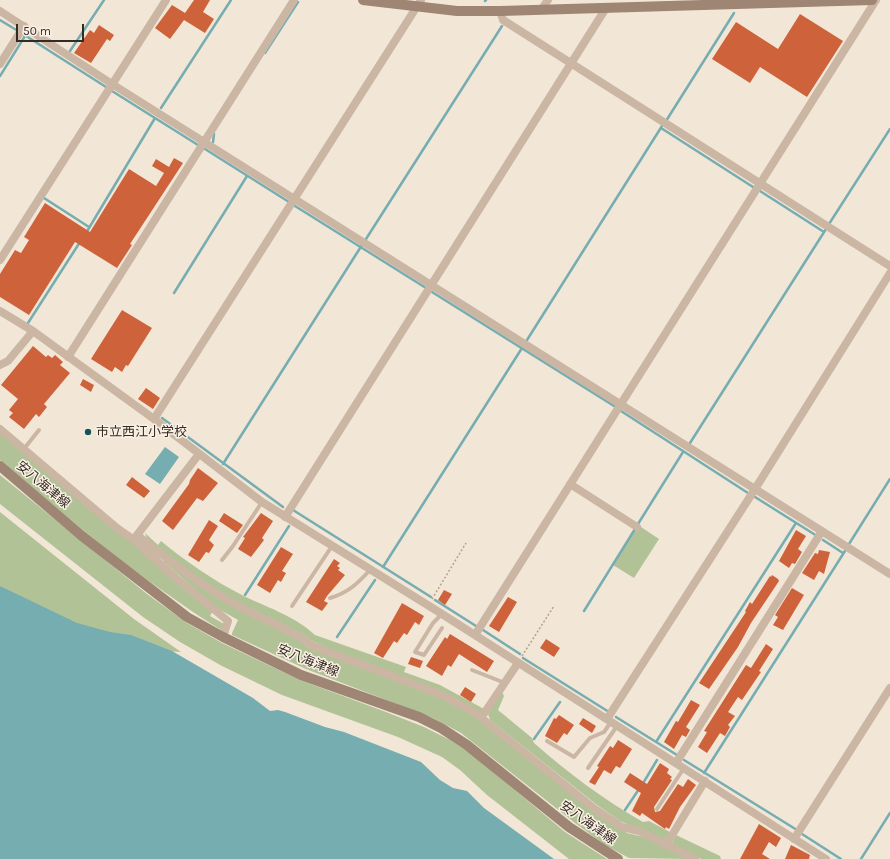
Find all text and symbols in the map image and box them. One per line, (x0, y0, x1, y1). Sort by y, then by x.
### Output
scale bar (18, 16, 86, 42)
text: 50 m (23, 24, 51, 38)
place label: 市立西江小学校 (96, 424, 187, 440)
marker: 市立西江小学校 (83, 427, 93, 437)
street label: 安八海津線 (13, 458, 73, 512)
street label: 安八海津線 (275, 642, 341, 680)
street label: 安八海津線 (557, 798, 619, 848)

